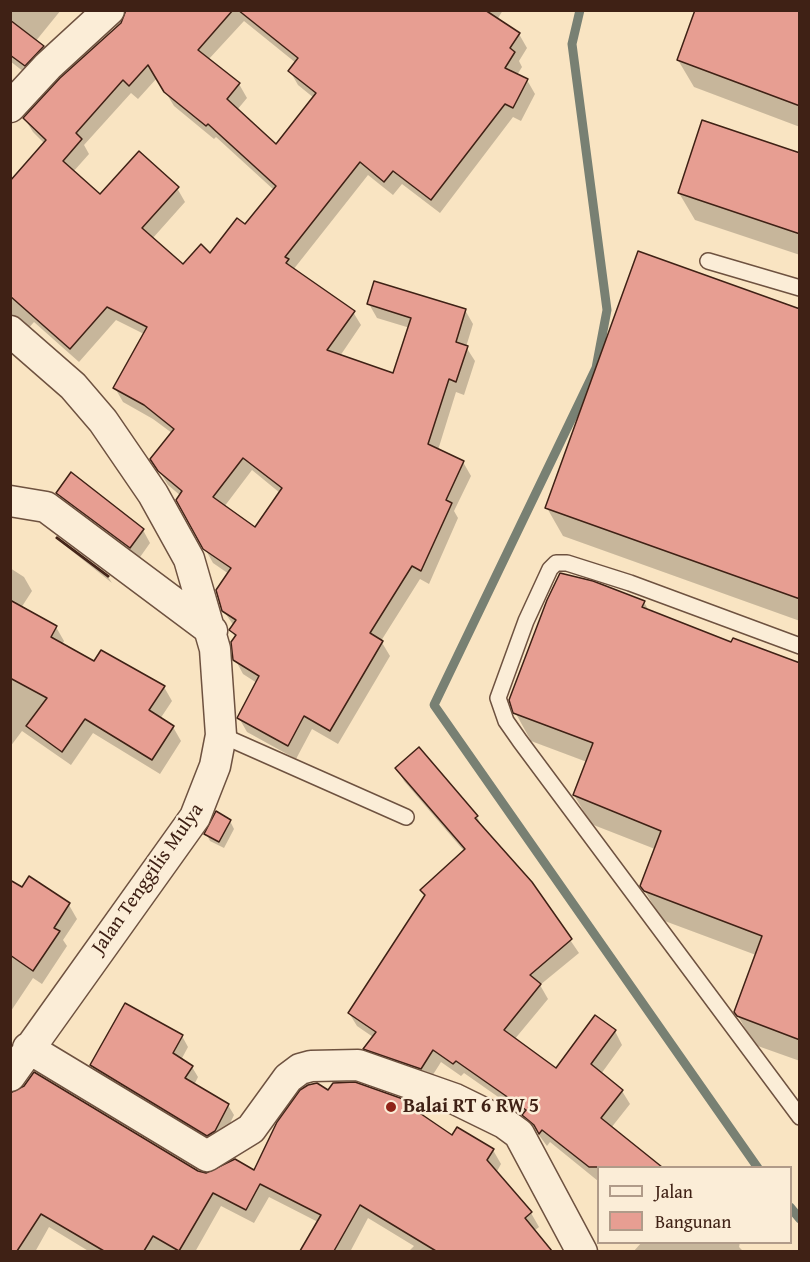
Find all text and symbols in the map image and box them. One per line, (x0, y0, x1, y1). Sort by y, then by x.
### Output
street label: Jalan Tenggilis Mulya (87, 799, 209, 959)
place label: Balai RT 6 RW 5 (403, 1095, 539, 1119)
marker: Balai RT 6 RW 5 (384, 1100, 398, 1114)
legend (597, 1166, 792, 1244)
text: Jalan (655, 1178, 693, 1205)
text: Bangunan (655, 1208, 731, 1235)

